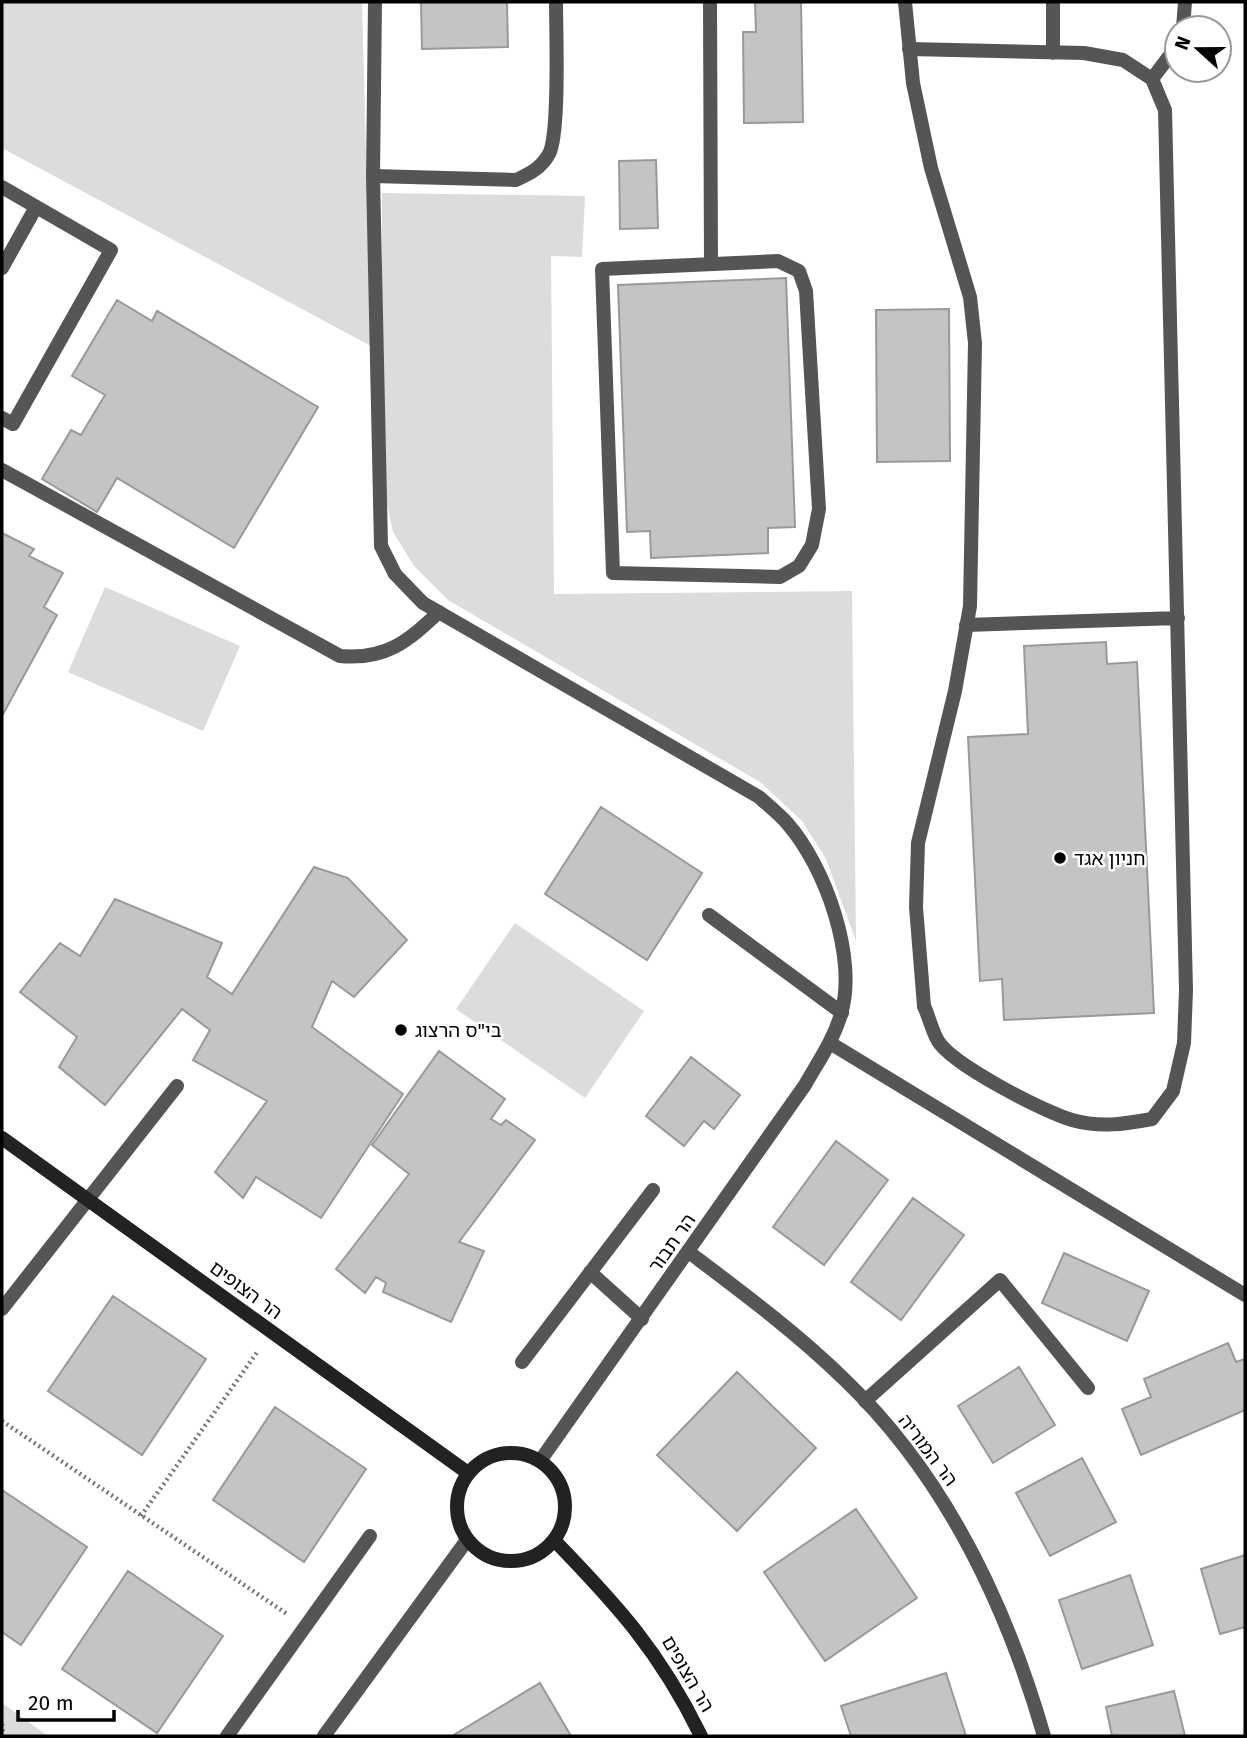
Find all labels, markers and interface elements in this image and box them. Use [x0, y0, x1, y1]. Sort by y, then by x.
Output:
north arrow [1163, 14, 1233, 84]
text: N [1170, 33, 1196, 53]
place label: חניון אגד [1074, 847, 1146, 870]
marker: חניון אגד [1052, 850, 1068, 866]
place label: בי"ס הרצוג [415, 1019, 502, 1042]
marker: בי"ס הרצוג [393, 1022, 409, 1038]
street label: הר תבור [644, 1209, 700, 1277]
street label: הר הצופים [205, 1256, 287, 1324]
street label: הר המוריה [894, 1410, 962, 1490]
street label: הר הצופים [657, 1632, 719, 1716]
scale bar [18, 1678, 114, 1722]
text: 20 m [28, 1690, 74, 1716]

